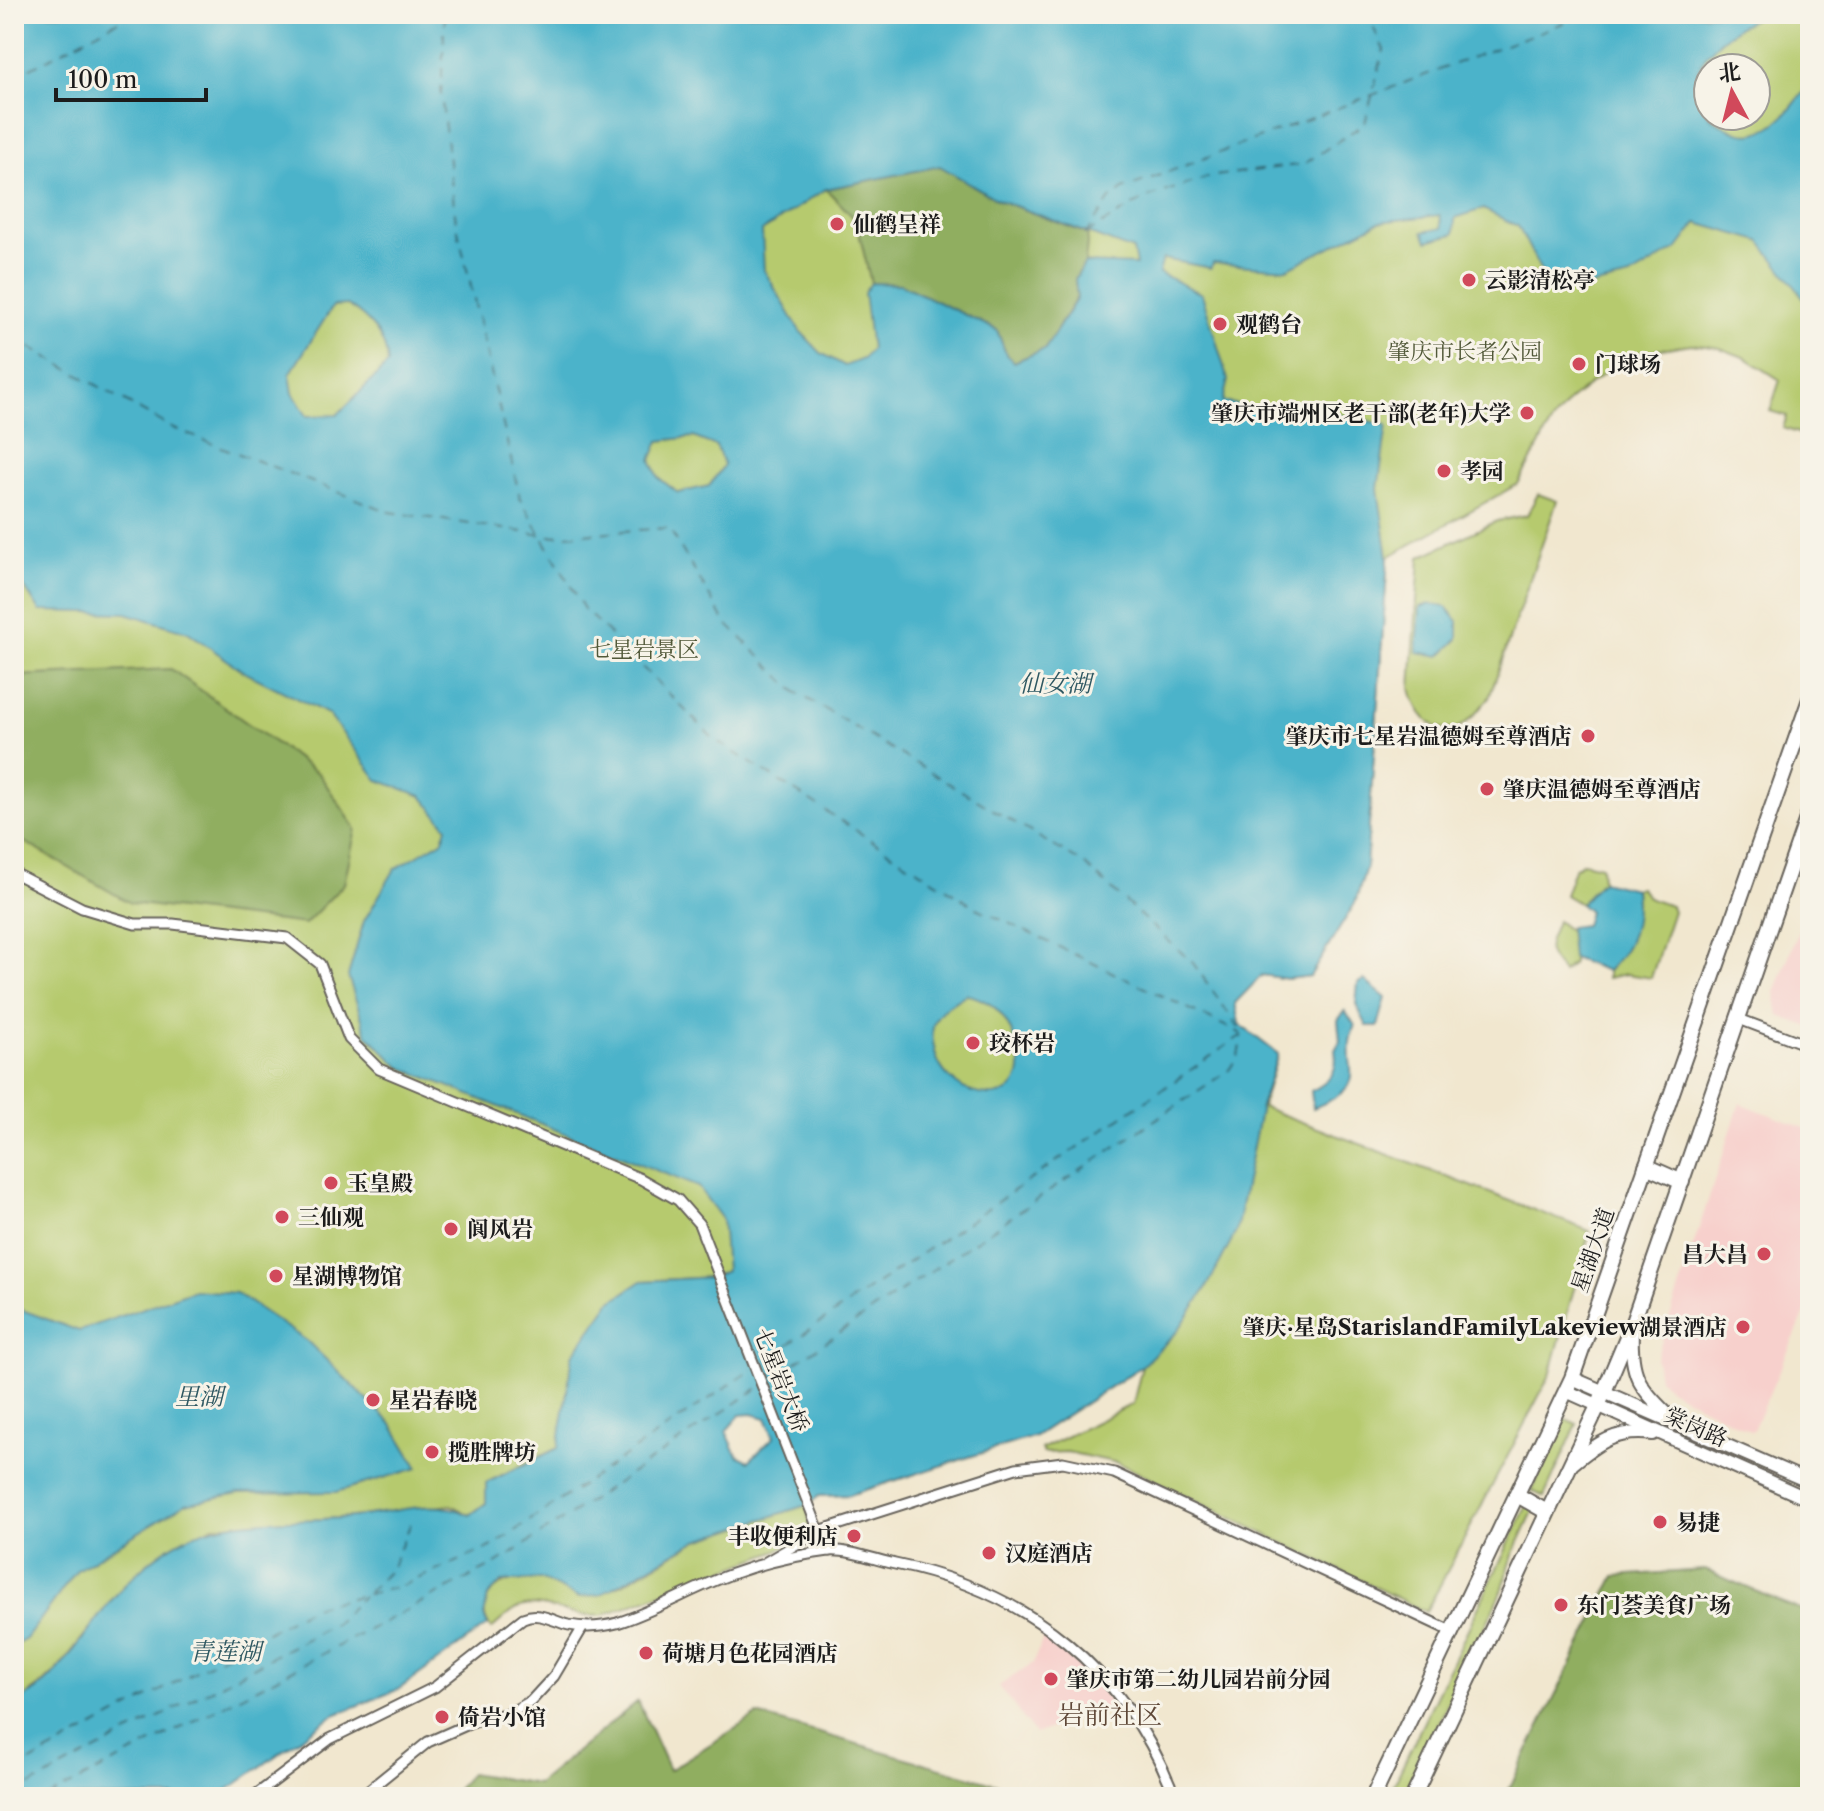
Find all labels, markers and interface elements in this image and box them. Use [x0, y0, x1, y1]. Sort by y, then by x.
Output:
scale bar [56, 52, 206, 102]
north arrow [1692, 52, 1772, 132]
text: 北 [1717, 58, 1742, 87]
text: 100 m [68, 65, 137, 94]
place label: 仙鹤呈祥 [853, 211, 941, 238]
marker: 仙鹤呈祥 [828, 215, 846, 233]
place label: 云影清松亭 [1485, 267, 1595, 294]
marker: 云影清松亭 [1460, 271, 1478, 289]
place label: 观鹤台 [1236, 311, 1302, 338]
marker: 观鹤台 [1211, 315, 1229, 333]
park label: 肇庆市长者公园 [1388, 338, 1542, 365]
place label: 门球场 [1595, 351, 1661, 378]
marker: 门球场 [1570, 355, 1588, 373]
place label: 肇庆市端州区老干部(老年)大学 [1211, 400, 1511, 427]
marker: 肇庆市端州区老干部(老年)大学 [1518, 404, 1536, 422]
place label: 孝园 [1460, 458, 1504, 485]
marker: 孝园 [1435, 462, 1453, 480]
park label: 七星岩景区 [589, 636, 699, 663]
water label: 仙女湖 [1019, 669, 1095, 698]
place label: 肇庆市七星岩温德姆至尊酒店 [1286, 723, 1572, 750]
marker: 肇庆市七星岩温德姆至尊酒店 [1579, 727, 1597, 745]
place label: 肇庆温德姆至尊酒店 [1503, 776, 1701, 803]
marker: 肇庆温德姆至尊酒店 [1478, 780, 1496, 798]
place label: 珓杯岩 [989, 1030, 1055, 1057]
marker: 珓杯岩 [964, 1034, 982, 1052]
place label: 玉皇殿 [347, 1170, 413, 1197]
marker: 玉皇殿 [322, 1174, 340, 1192]
place label: 三仙观 [298, 1204, 364, 1231]
street label: 星湖大道 [1566, 1204, 1620, 1296]
marker: 三仙观 [273, 1208, 291, 1226]
place label: 阆风岩 [467, 1216, 533, 1243]
marker: 阆风岩 [442, 1220, 460, 1238]
place label: 昌大昌 [1682, 1241, 1748, 1268]
marker: 昌大昌 [1755, 1245, 1773, 1263]
place label: 星湖博物馆 [292, 1263, 402, 1290]
marker: 星湖博物馆 [267, 1267, 285, 1285]
place label: 肇庆·星岛StarislandFamilyLakeview湖景酒店 [1243, 1314, 1727, 1341]
marker: 肇庆·星岛StarislandFamilyLakeview湖景酒店 [1734, 1318, 1752, 1336]
street label: 七星岩大桥 [748, 1324, 814, 1436]
water label: 里湖 [175, 1382, 227, 1411]
place label: 星岩春晓 [389, 1387, 477, 1414]
marker: 星岩春晓 [364, 1391, 382, 1409]
street label: 棠岗路 [1660, 1401, 1732, 1453]
place label: 揽胜牌坊 [448, 1439, 536, 1466]
marker: 揽胜牌坊 [423, 1443, 441, 1461]
place label: 易捷 [1676, 1509, 1720, 1536]
marker: 易捷 [1651, 1513, 1669, 1531]
place label: 丰收便利店 [728, 1523, 838, 1550]
marker: 丰收便利店 [845, 1527, 863, 1545]
place label: 汉庭酒店 [1005, 1540, 1093, 1567]
marker: 汉庭酒店 [980, 1544, 998, 1562]
place label: 东门荟美食广场 [1577, 1592, 1731, 1619]
marker: 东门荟美食广场 [1552, 1596, 1570, 1614]
water label: 青莲湖 [189, 1637, 265, 1666]
place label: 荷塘月色花园酒店 [662, 1640, 838, 1667]
marker: 荷塘月色花园酒店 [637, 1644, 655, 1662]
place label: 肇庆市第二幼儿园岩前分园 [1067, 1666, 1331, 1693]
marker: 肇庆市第二幼儿园岩前分园 [1042, 1670, 1060, 1688]
district label: 岩前社区 [1058, 1699, 1162, 1731]
place label: 倚岩小馆 [458, 1704, 546, 1731]
marker: 倚岩小馆 [433, 1708, 451, 1726]

